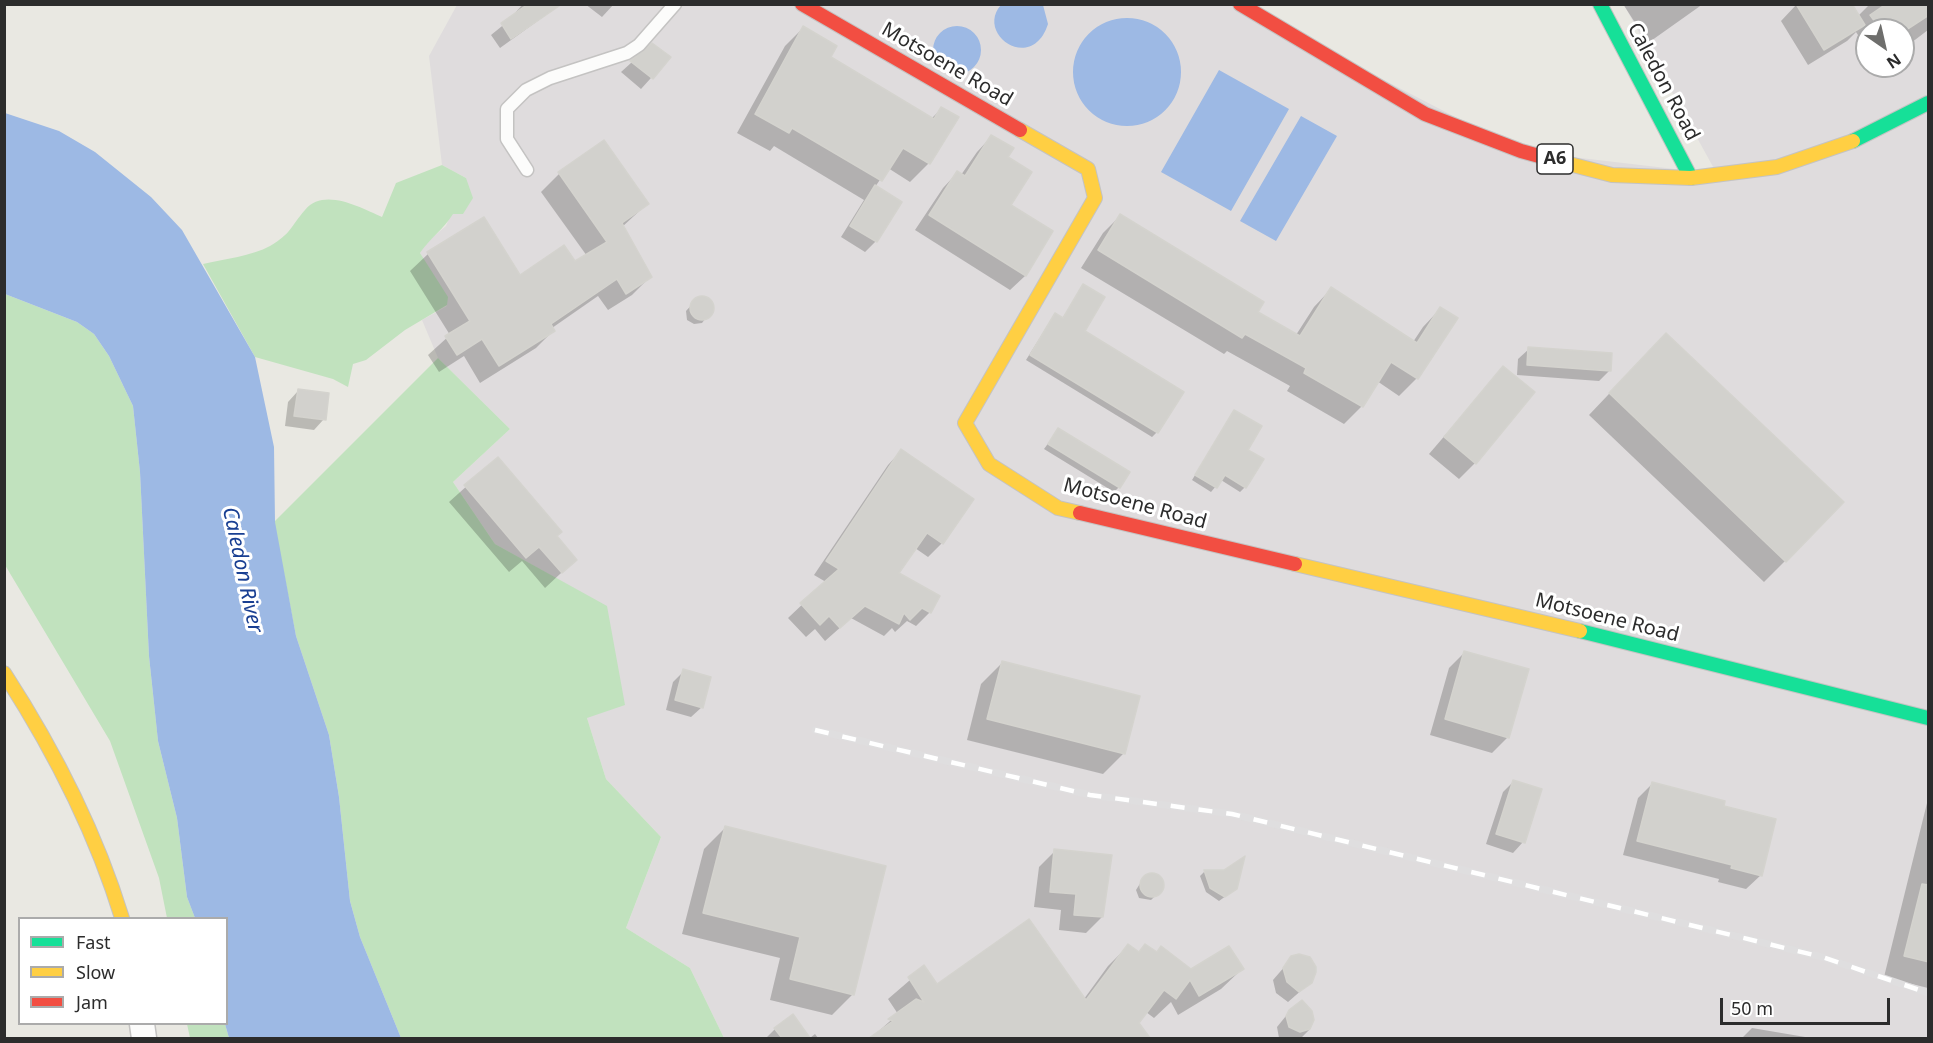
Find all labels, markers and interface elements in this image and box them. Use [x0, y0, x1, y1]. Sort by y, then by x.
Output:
street label: Motsoene Road [877, 18, 1017, 112]
north arrow [1855, 18, 1915, 78]
street label: Caledon Road [1622, 19, 1704, 145]
text: N [1882, 49, 1905, 74]
road number: A6 [1537, 144, 1573, 174]
street label: Motsoene Road [1061, 473, 1209, 535]
water label: Caledon River [216, 505, 268, 635]
street label: Motsoene Road [1533, 589, 1681, 647]
legend [18, 917, 228, 1025]
text: Fast [76, 930, 111, 954]
text: Slow [76, 960, 115, 984]
scale bar [1723, 986, 1892, 1024]
text: Jam [76, 990, 108, 1014]
text: 50 m [1731, 996, 1773, 1020]

